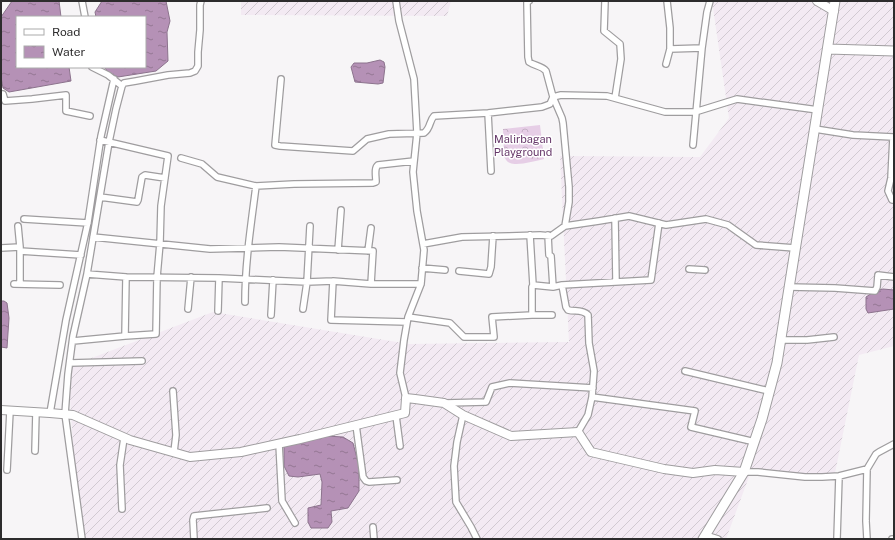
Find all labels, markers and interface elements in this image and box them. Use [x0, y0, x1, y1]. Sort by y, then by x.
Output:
legend [16, 16, 146, 68]
text: Road [52, 25, 80, 39]
text: Water [52, 45, 86, 59]
park label: Malirbagan Playground [494, 133, 552, 158]

